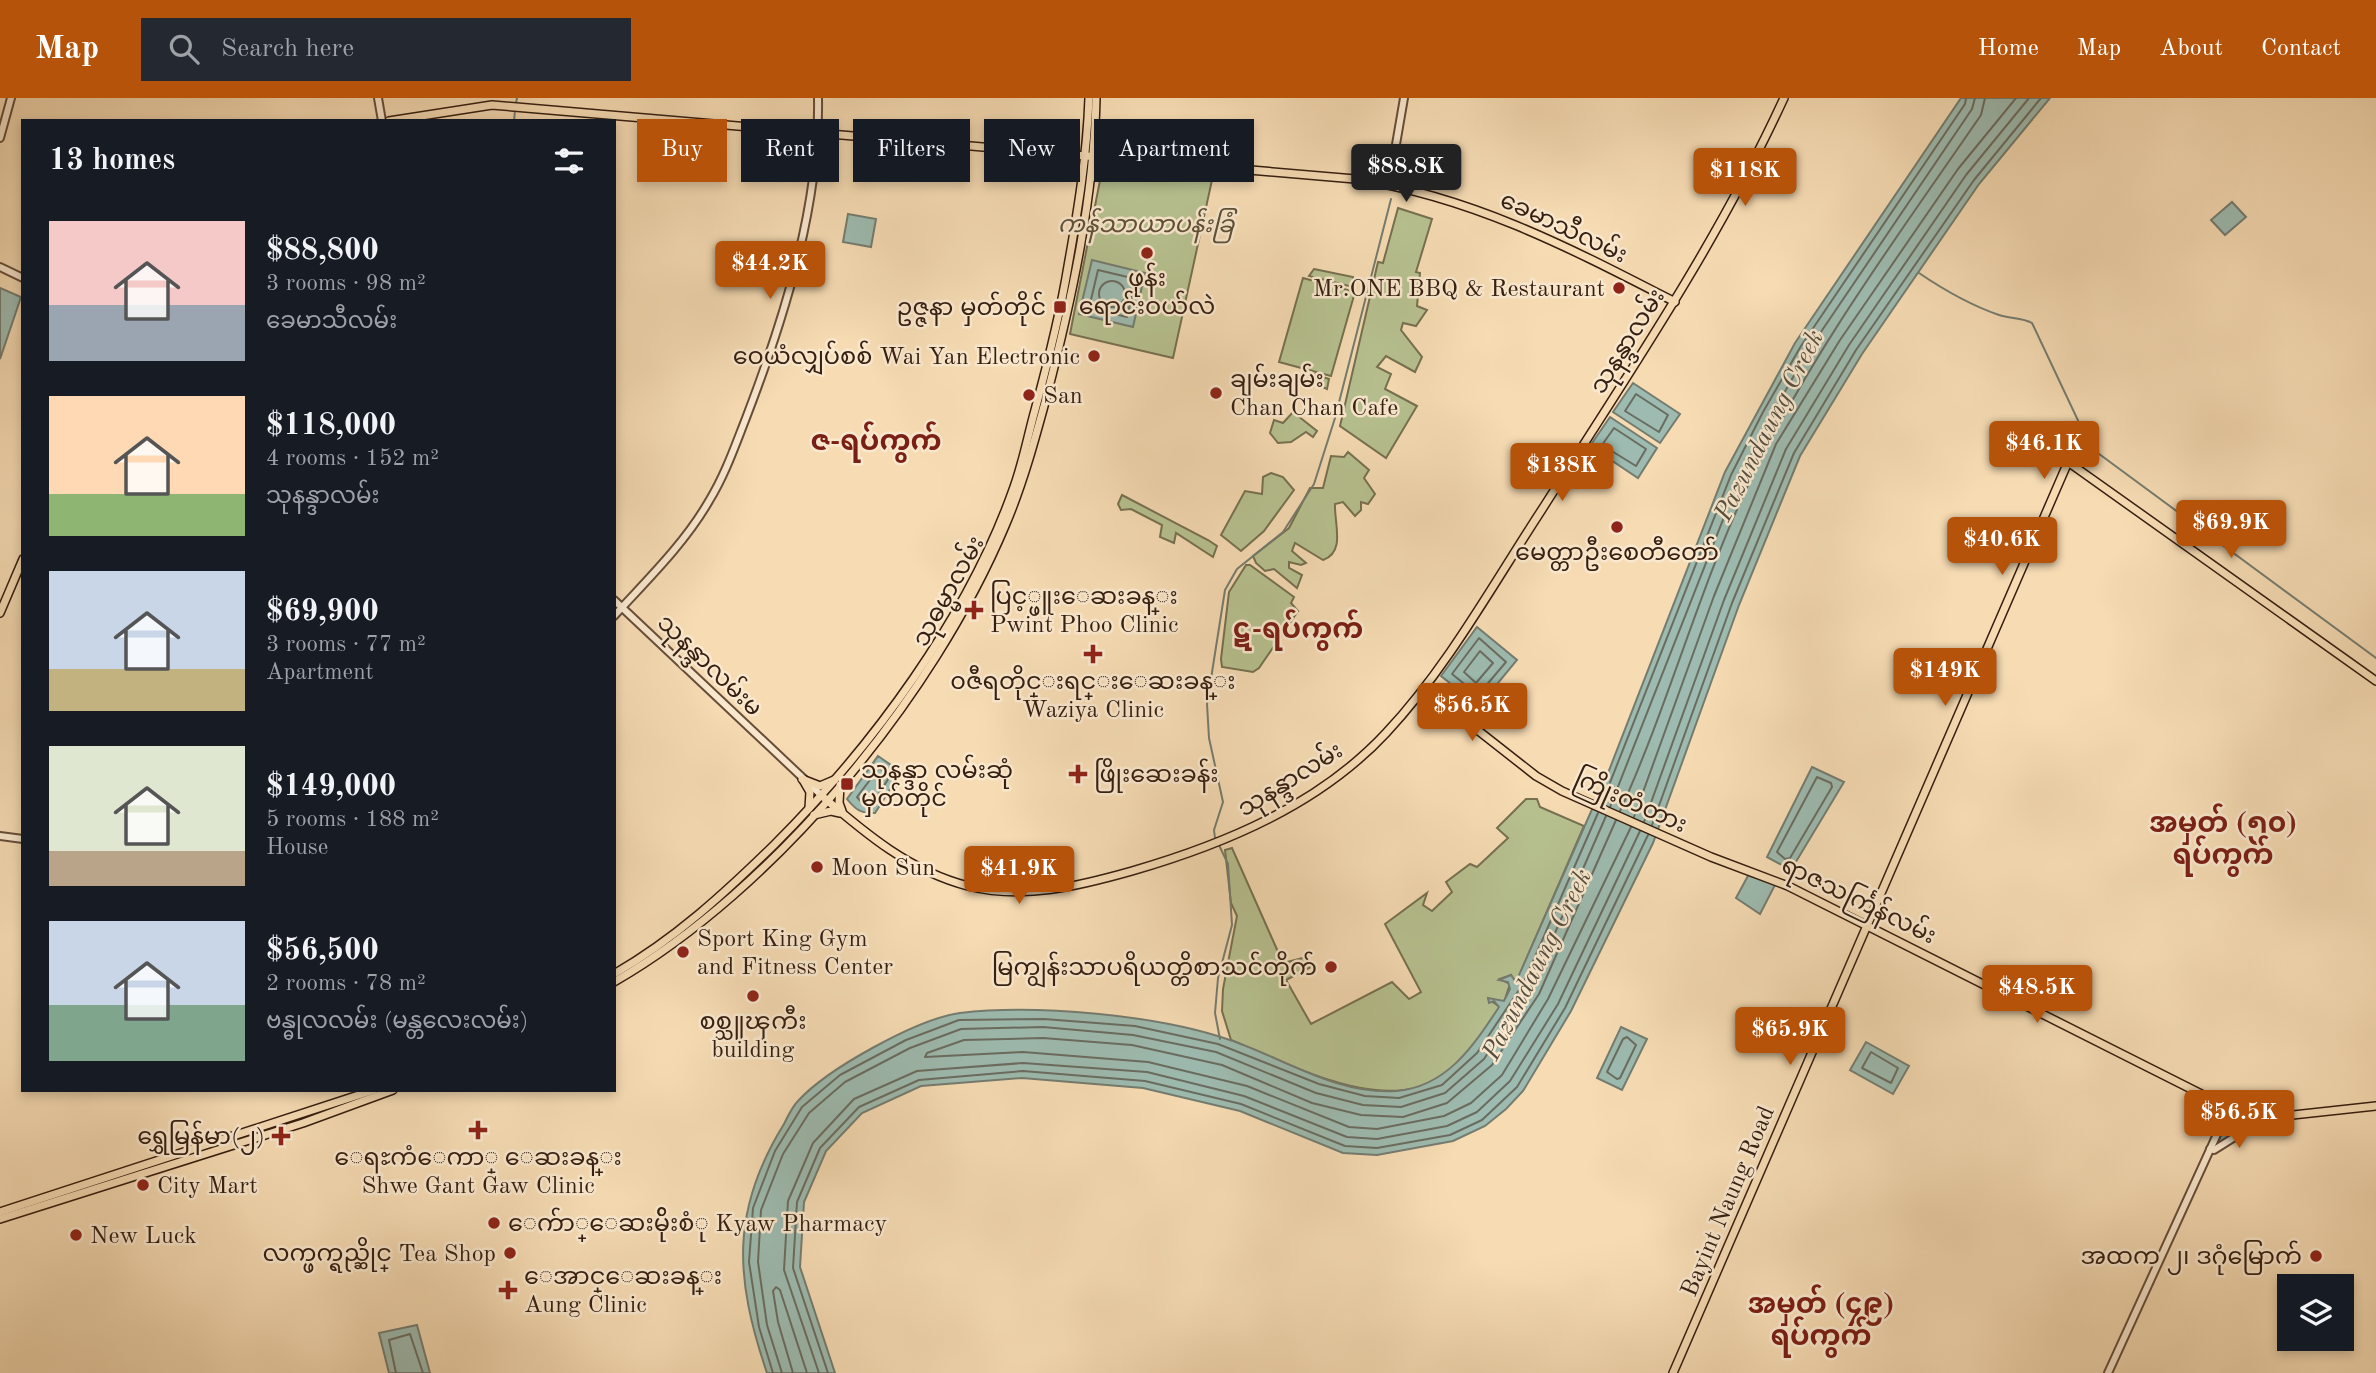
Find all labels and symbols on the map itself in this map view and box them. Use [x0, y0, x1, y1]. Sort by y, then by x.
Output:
pin: $88.8K [1349, 144, 1463, 204]
pin: $118K [1696, 148, 1794, 208]
street label: ခေမာသီလမ်း [1496, 184, 1633, 269]
park label: ကန်သာယာပန်းခြံ [1058, 207, 1239, 244]
pin: $44.2K [713, 242, 827, 301]
marker: ဖုန်း ရောင်းဝယ်လဲ [1139, 245, 1155, 261]
place label: ဖုန်း ရောင်းဝယ်လဲ [1079, 262, 1215, 325]
place label: Mr.ONE BBQ & Restaurant [1313, 278, 1605, 302]
marker: Mr.ONE BBQ & Restaurant [1611, 280, 1627, 296]
street label: သုနန္ဒာလမ်း [1582, 282, 1675, 402]
place label: ဥဇ္ဇနာ မှတ်တိုင် [897, 291, 1046, 327]
marker: ဥဇ္ဇနာ မှတ်တိုင် [1052, 299, 1068, 315]
water label: Pazundaung Creek [1710, 326, 1829, 527]
place label: ဝေယံလျှပ်စစ် Wai Yan Electronic [733, 340, 1080, 375]
marker: ဝေယံလျှပ်စစ် Wai Yan Electronic [1086, 348, 1102, 364]
place label: ချမ်းချမ်း Chan Chan Cafe [1230, 363, 1398, 421]
place label: San [1043, 385, 1083, 409]
marker: ချမ်းချမ်း Chan Chan Cafe [1208, 385, 1224, 401]
marker: San [1021, 387, 1037, 403]
district label: ဇ-ရပ်ကွက် [810, 421, 942, 463]
pin: $46.1K [1987, 422, 2101, 481]
pin: $138K [1513, 444, 1611, 503]
pin: $69.9K [2174, 500, 2288, 560]
pin: $40.6K [1945, 518, 2059, 577]
marker: မေတ္တာဦးစေတီတော် [1609, 519, 1625, 535]
street label: သုဓမ္မာလမ်း [904, 530, 995, 654]
place label: မေတ္တာဦးစေတီတော် [1515, 536, 1719, 571]
place label: ပြင့္ဖူးေဆးခန္း Pwint Phoo Clinic [990, 580, 1178, 638]
marker: ပြင့္ဖူးေဆးခန္း Pwint Phoo Clinic [964, 600, 984, 620]
street label: သုနန္ဒာလမ်းမ [648, 607, 770, 726]
district label: ဋ-ရပ်ကွက် [1233, 609, 1363, 651]
marker: ၀ဇီရတိုင္းရင္းေဆးခန္း Waziya Clinic [1083, 644, 1103, 664]
pin: $149K [1896, 648, 1994, 708]
place label: ၀ဇီရတိုင္းရင္းေဆးခန္း Waziya Clinic [950, 665, 1236, 723]
pin: $56.5K [1415, 684, 1529, 743]
street label: သုနန္ဒာလမ်း [1231, 734, 1351, 827]
place label: သုနန္ဒာ လမ်းဆုံ မှတ်တိုင် [861, 754, 1013, 817]
place label: ဖြိုးဆေးခန်း [1094, 758, 1219, 793]
street label: ကြိုးတံတား [1568, 762, 1692, 843]
marker: ဖြိုးဆေးခန်း [1068, 764, 1088, 784]
marker: သုနန္ဒာ လမ်းဆုံ မှတ်တိုင် [839, 776, 855, 792]
district label: အမှတ် (၅၀) ရပ်ကွက် [2149, 803, 2297, 877]
pin: $41.9K [962, 846, 1076, 906]
street label: ရာဇသင်္ကြန်လမ်း [1775, 849, 1942, 954]
place label: Moon Sun [831, 857, 935, 881]
marker: Moon Sun [809, 859, 825, 875]
water label: Pazundaung Creek [1478, 865, 1597, 1066]
place label: Sport King Gym and Fitness Center [697, 928, 893, 980]
marker: Sport King Gym and Fitness Center [675, 944, 691, 960]
place label: မြကျွန်းသာပရိယတ္တိစာသင်တိုက် [992, 951, 1317, 988]
marker: မြကျွန်းသာပရိယတ္တိစာသင်တိုက် [1323, 959, 1339, 975]
pin: $48.5K [1980, 965, 2094, 1025]
marker: စစ္သူၾကီး building [745, 988, 761, 1004]
place label: စစ္သူၾကီး building [700, 1005, 806, 1063]
pin: $65.9K [1733, 1007, 1847, 1067]
pin: $56.5K [2182, 1090, 2296, 1150]
street label: Bayint Naung Road [1678, 1103, 1780, 1301]
place label: ရွှေမြန်မာ(၂) [137, 1120, 265, 1155]
marker: ေရႊကံေကာ္ ေဆးခန္း Shwe Gant Gaw Clinic [468, 1120, 488, 1140]
marker: ရွှေမြန်မာ(၂) [271, 1126, 291, 1146]
place label: ေရႊကံေကာ္ ေဆးခန္း Shwe Gant Gaw Clinic [334, 1144, 622, 1199]
place label: City Mart [157, 1175, 258, 1199]
marker: City Mart [135, 1177, 151, 1193]
place label: ေက်ာ္ေဆးမ်ိုးစံု Kyaw Pharmacy [508, 1207, 888, 1242]
marker: ေက်ာ္ေဆးမ်ိုးစံု Kyaw Pharmacy [486, 1215, 502, 1231]
place label: New Luck [90, 1225, 197, 1249]
marker: New Luck [68, 1227, 84, 1243]
place label: လက္ဖက္ရည္ဆိုင္ Tea Shop [262, 1237, 496, 1273]
place label: အထက ၂၊ ဒဂုံမြောက် [2080, 1240, 2302, 1275]
marker: လက္ဖက္ရည္ဆိုင္ Tea Shop [502, 1245, 518, 1261]
marker: အထက ၂၊ ဒဂုံမြောက် [2308, 1248, 2324, 1264]
place label: ေအာင္ေဆးခန္း Aung Clinic [524, 1266, 722, 1318]
marker: ေအာင္ေဆးခန္း Aung Clinic [498, 1280, 518, 1300]
district label: အမှတ် (၄၉) ရပ်ကွက် [1748, 1284, 1894, 1358]

